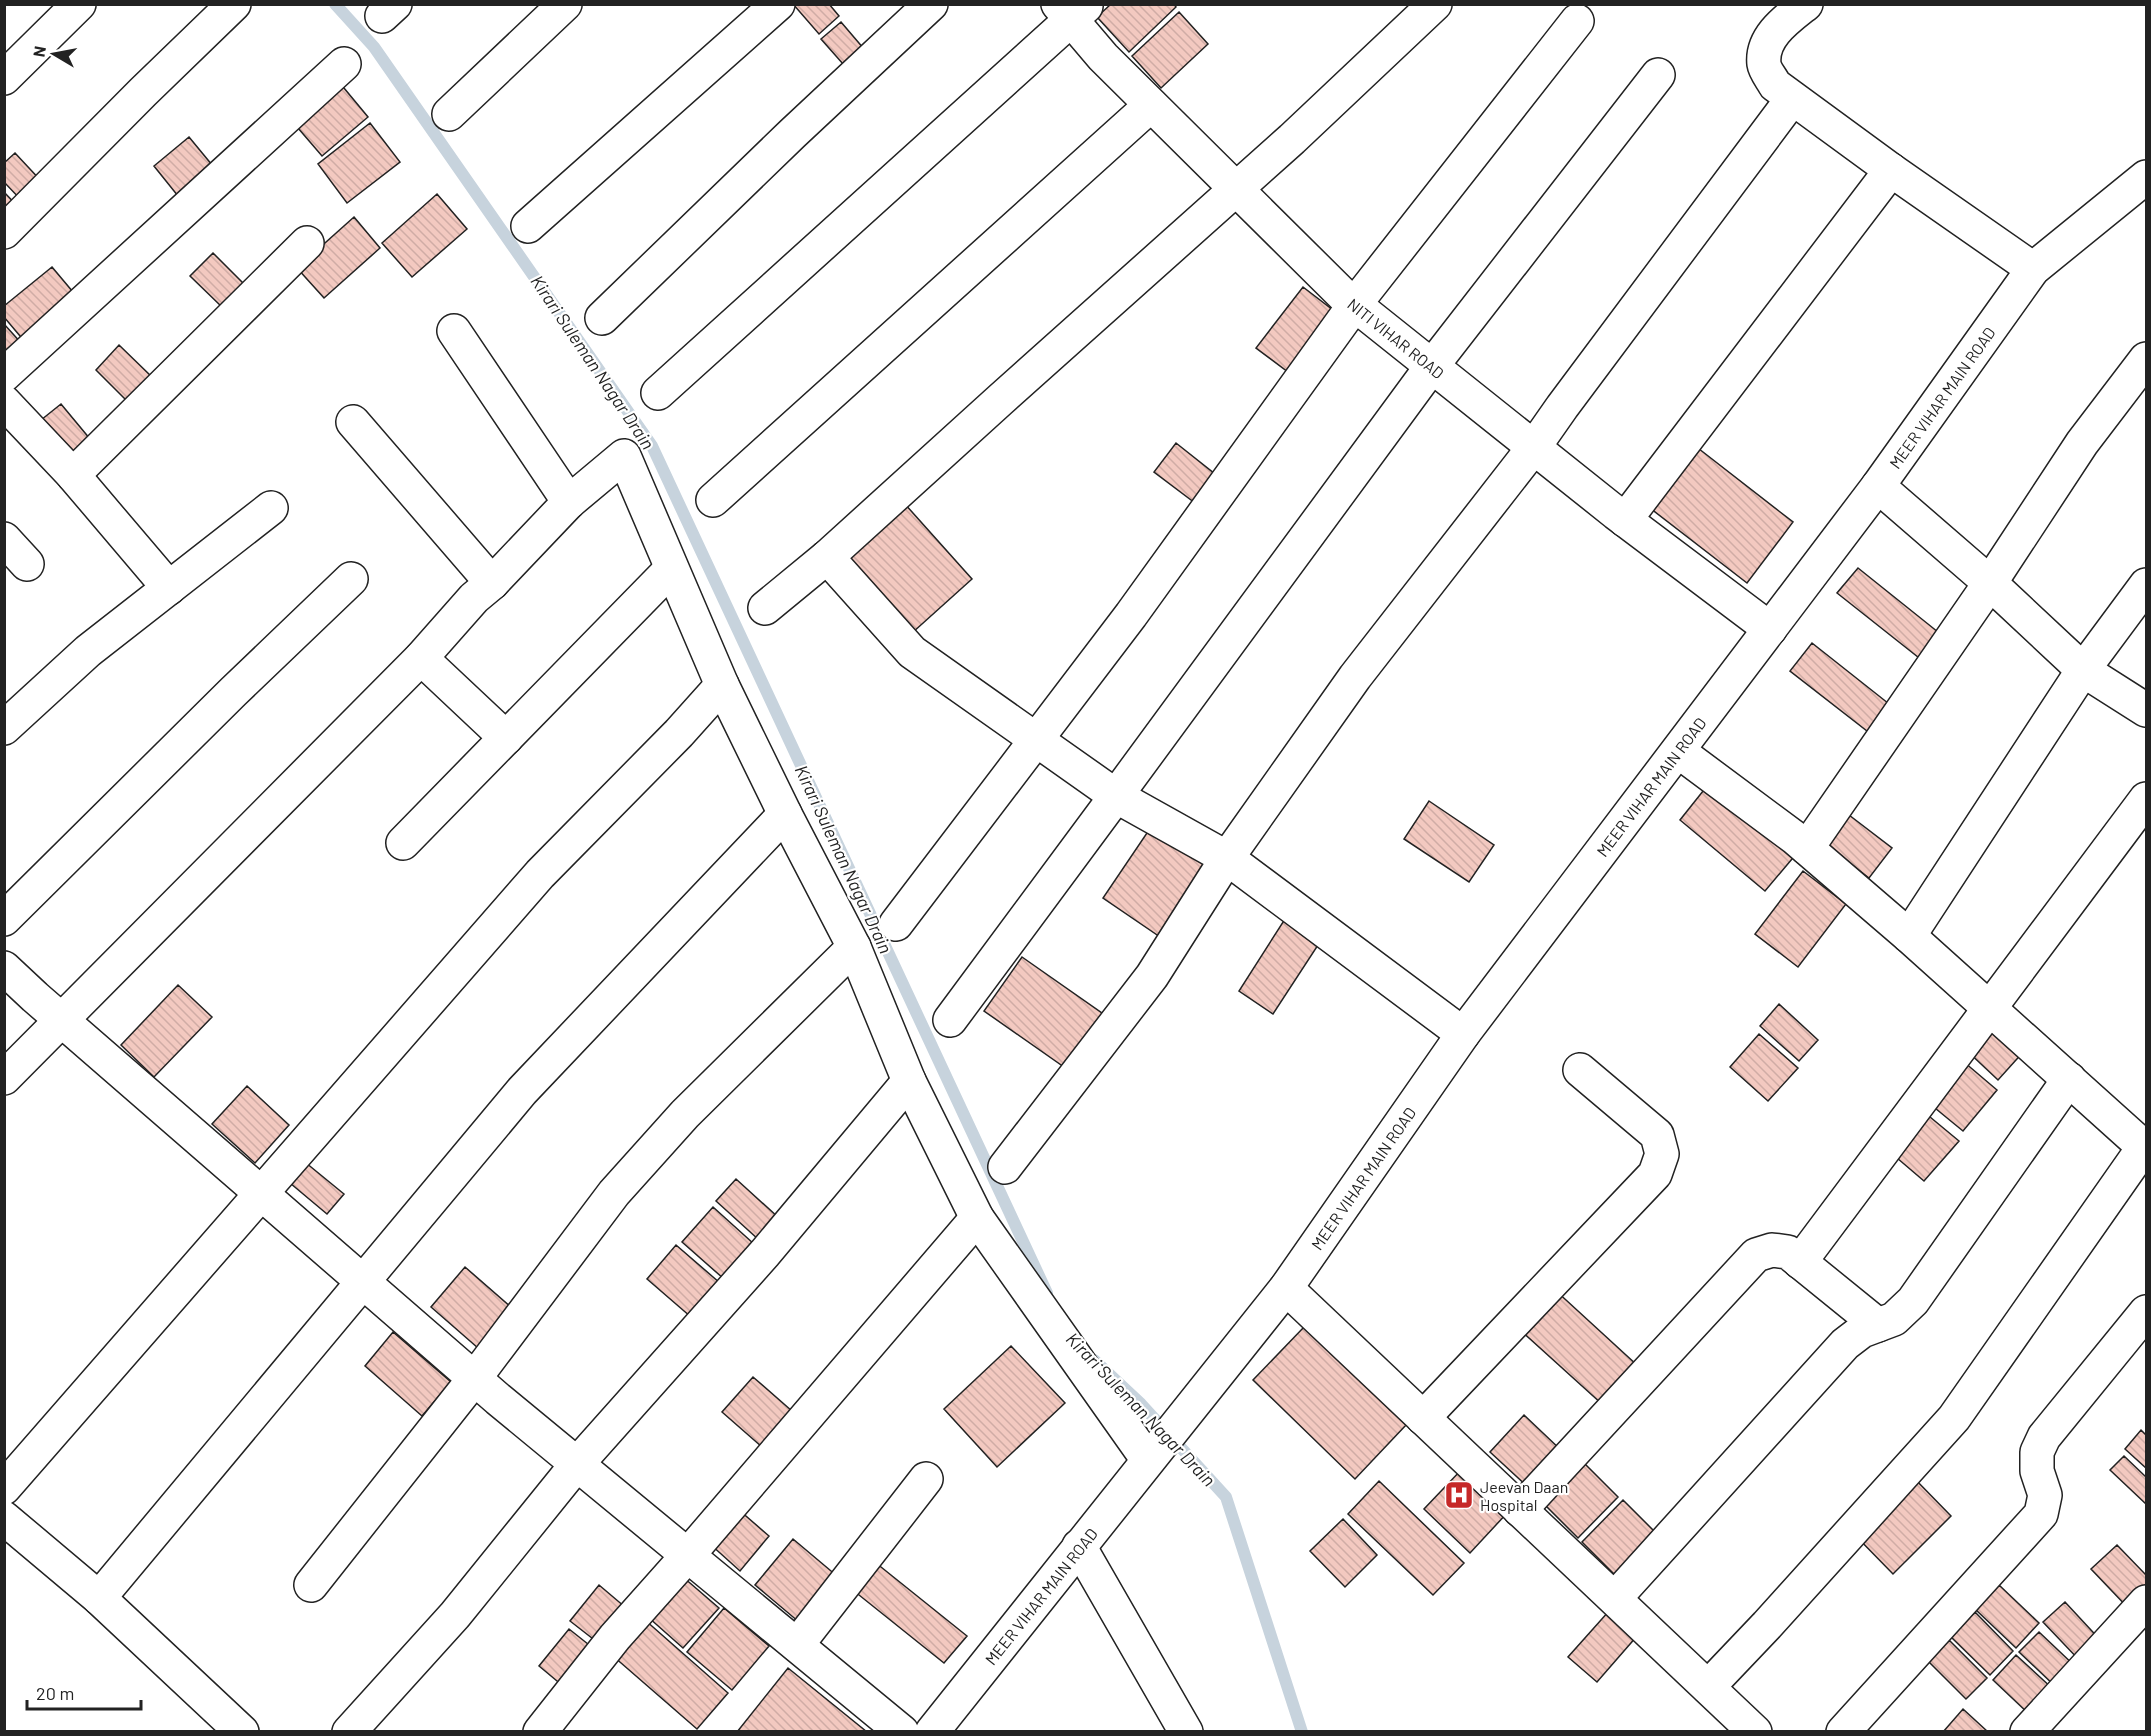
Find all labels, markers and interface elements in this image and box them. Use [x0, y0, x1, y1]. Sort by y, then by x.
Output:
north arrow [24, 24, 84, 84]
text: N [28, 44, 49, 58]
water label: Kirari Suleman Nagar Drain [527, 271, 659, 453]
street label: NITI VIHAR ROAD [1345, 294, 1448, 382]
street label: MEER VIHAR MAIN ROAD [1885, 323, 1998, 472]
street label: MEER VIHAR MAIN ROAD [1592, 713, 1709, 860]
water label: Kirari Suleman Nagar Drain [791, 761, 897, 957]
street label: MEER VIHAR MAIN ROAD [1307, 1103, 1419, 1253]
water label: Kirari Suleman Nagar Drain [1062, 1328, 1220, 1490]
place label: Jeevan Daan Hospital [1480, 1477, 1568, 1514]
hospital icon: Jeevan Daan Hospital [1443, 1479, 1475, 1511]
street label: MEER VIHAR MAIN ROAD [980, 1524, 1101, 1668]
scale bar [27, 1673, 141, 1711]
text: 20 m [36, 1682, 74, 1704]

